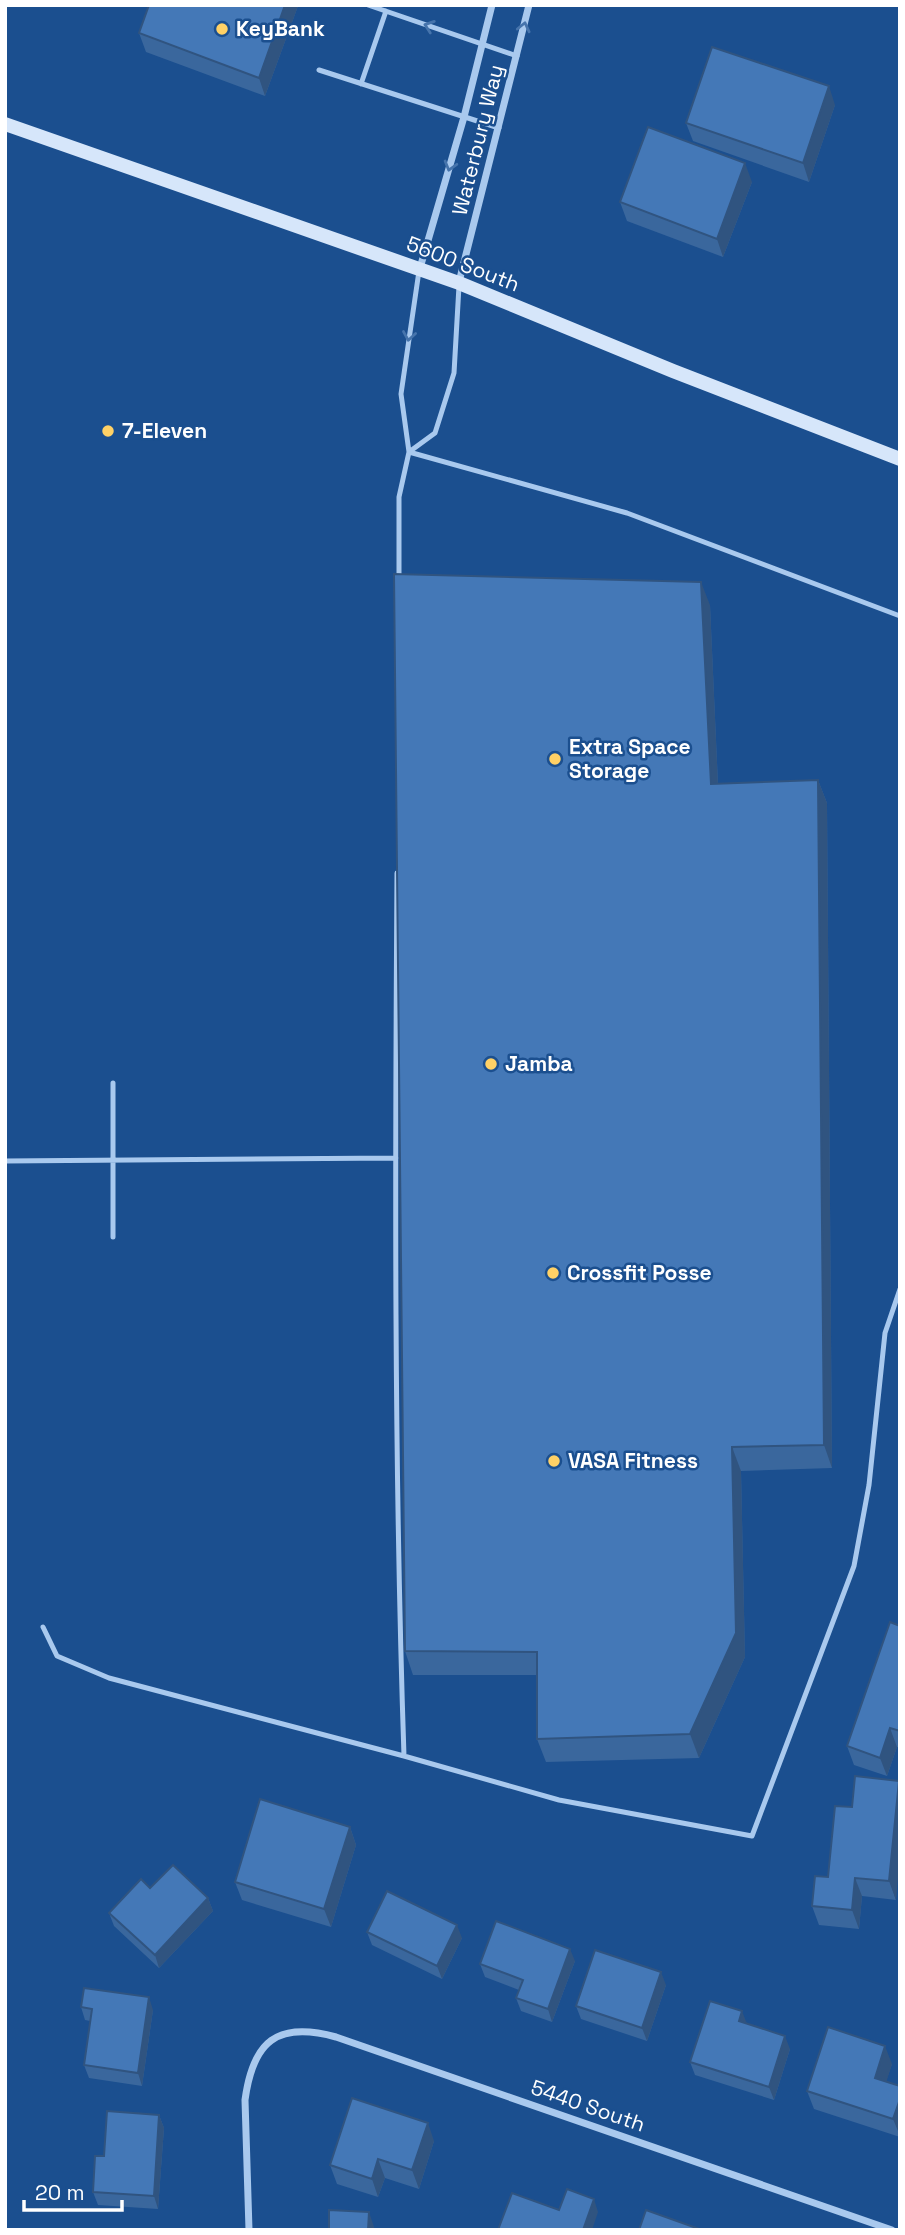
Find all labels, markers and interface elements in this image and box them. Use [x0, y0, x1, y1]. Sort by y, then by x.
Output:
place label: KeyBank [236, 15, 325, 42]
one-way arrow [423, 20, 436, 34]
marker: KeyBank [214, 21, 230, 37]
one-way arrow [516, 21, 530, 33]
street label: Waterbury Way [446, 62, 509, 218]
one-way arrow [443, 160, 458, 172]
street label: 5600 South [403, 230, 524, 297]
one-way arrow [402, 330, 417, 342]
place label: 7-Eleven [122, 417, 207, 444]
marker: 7-Eleven [100, 423, 116, 439]
place label: Extra Space Storage [569, 733, 691, 784]
marker: Extra Space Storage [547, 751, 563, 767]
place label: Jamba [505, 1050, 573, 1077]
marker: Jamba [483, 1056, 499, 1072]
place label: Crossfit Posse [567, 1259, 712, 1286]
marker: Crossfit Posse [545, 1265, 561, 1281]
place label: VASA Fitness [568, 1447, 698, 1474]
marker: VASA Fitness [546, 1453, 562, 1469]
street label: 5440 South [528, 2073, 649, 2138]
scale bar [24, 2168, 122, 2212]
text: 20 m [35, 2179, 85, 2206]

